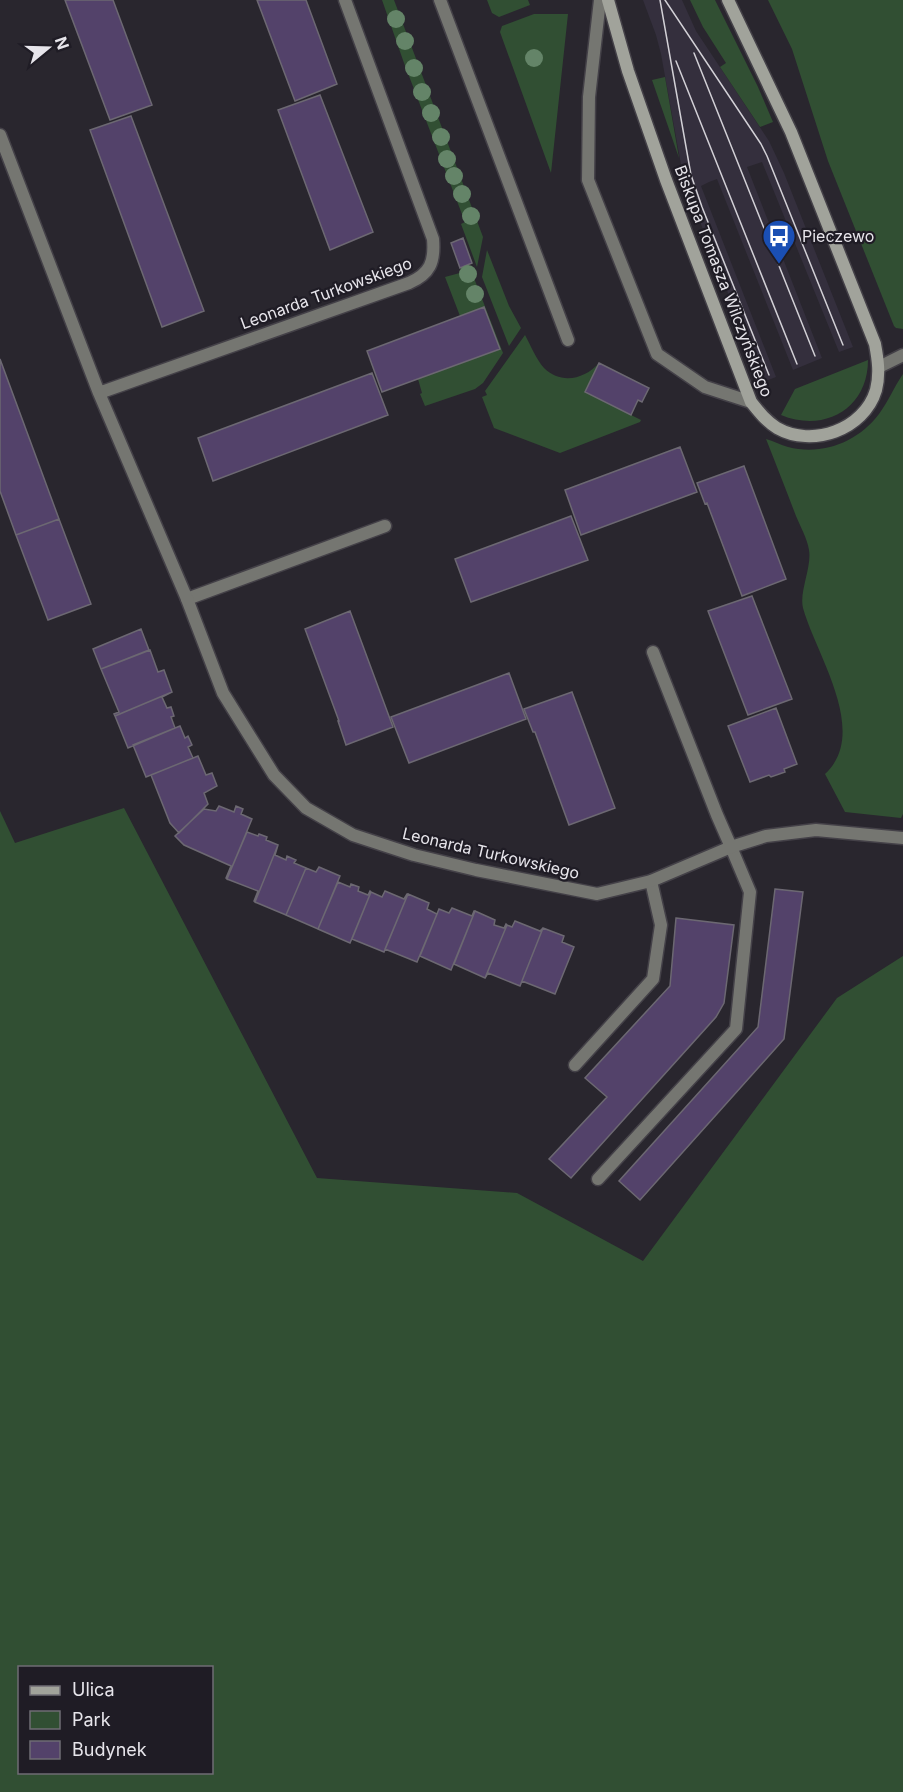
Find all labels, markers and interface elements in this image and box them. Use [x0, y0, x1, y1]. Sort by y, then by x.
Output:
north arrow [18, 18, 78, 78]
text: N [51, 34, 74, 52]
street label: Biskupa Tomasza Wilczyńskiego [671, 162, 777, 400]
bus stop icon: Pieczewo [761, 218, 797, 265]
place label: Pieczewo [802, 226, 874, 246]
street label: Leonarda Turkowskiego [238, 253, 414, 333]
street label: Leonarda Turkowskiego [401, 823, 581, 883]
legend [18, 1666, 213, 1774]
text: Ulica [72, 1679, 115, 1700]
text: Park [72, 1709, 111, 1730]
text: Budynek [72, 1739, 147, 1760]

